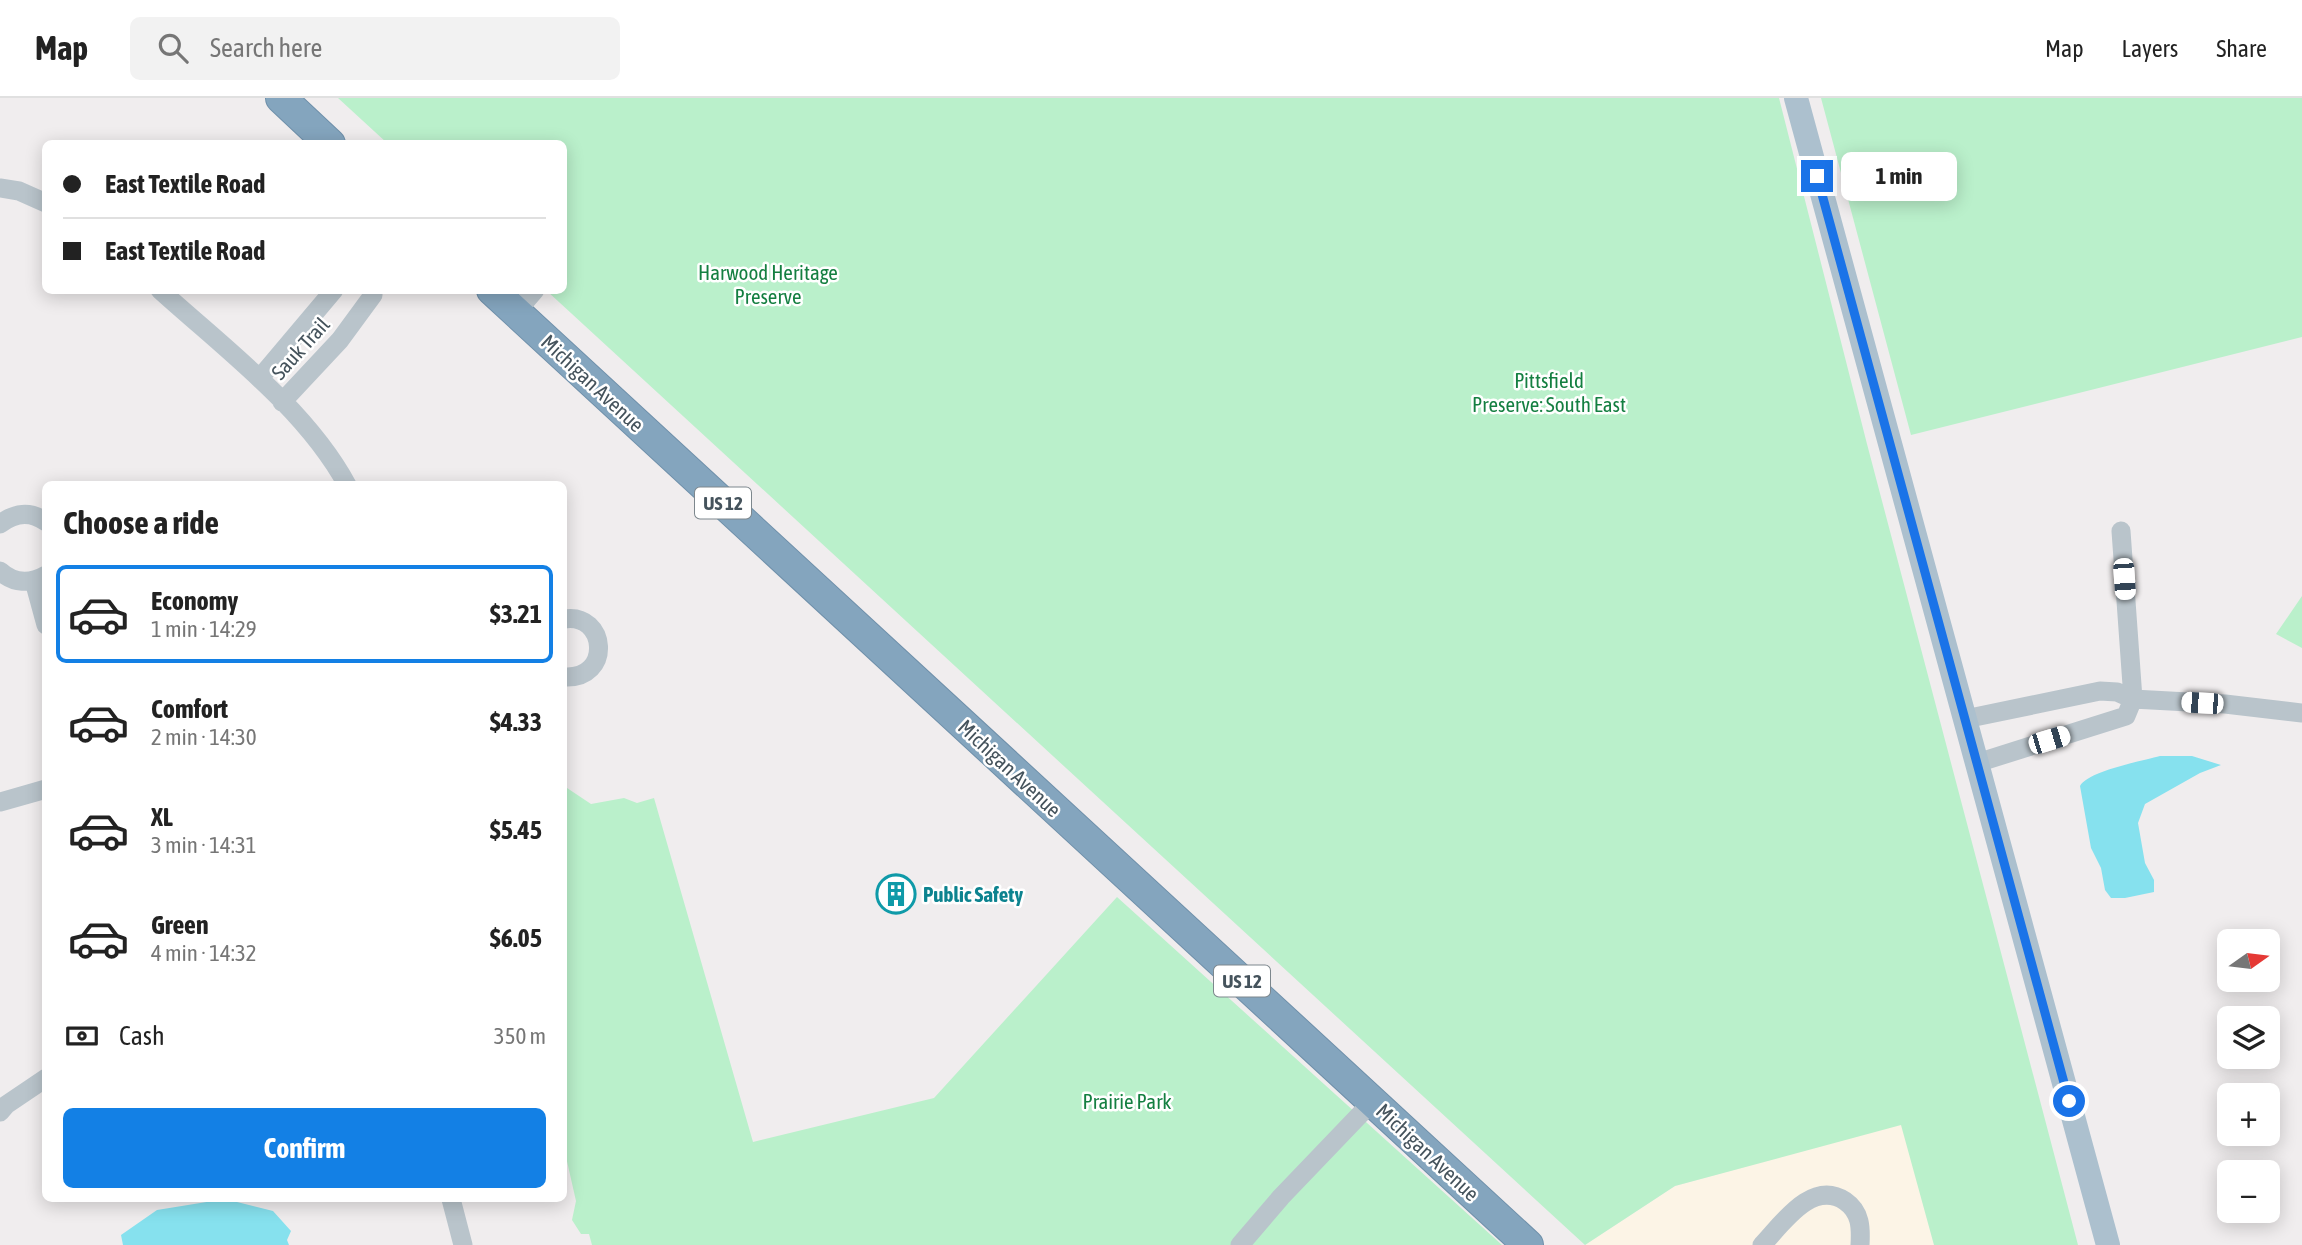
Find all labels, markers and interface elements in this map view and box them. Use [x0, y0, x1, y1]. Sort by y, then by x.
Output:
search box [130, 17, 620, 80]
text: Map [35, 29, 88, 67]
icon: search [154, 29, 192, 67]
text: Search here [210, 33, 322, 63]
text: Map [2045, 35, 2084, 62]
text: Layers [2122, 35, 2178, 62]
text: Share [2216, 35, 2267, 62]
callout: 1 min [1842, 152, 1957, 200]
route end [1801, 160, 1833, 192]
text: 1 min [1876, 163, 1922, 189]
text: East Textile Road [105, 169, 265, 199]
text: East Textile Road [105, 236, 265, 266]
park label: Harwood Heritage Preserve [698, 260, 838, 308]
street label: Sauk Trail [266, 312, 334, 384]
street label: Michigan Avenue [537, 329, 649, 437]
park label: Pittsfield Preserve: South East [1472, 368, 1626, 416]
road number: US 12 [695, 488, 751, 518]
text: Choose a ride [63, 504, 219, 541]
car [2113, 557, 2136, 601]
icon: car [67, 583, 130, 646]
text: Economy [151, 586, 238, 616]
text: $3.21 [490, 599, 542, 629]
text: 1 min · 14:29 [151, 616, 257, 642]
icon: car [67, 691, 130, 754]
car [2181, 691, 2224, 715]
text: Comfort [151, 694, 228, 724]
text: $4.33 [490, 707, 542, 737]
street label: Michigan Avenue [954, 714, 1066, 822]
text: 2 min · 14:30 [151, 724, 257, 750]
car [2026, 724, 2073, 756]
icon: car [67, 799, 130, 862]
text: XL [151, 802, 173, 832]
text: $5.45 [490, 815, 542, 845]
text: 3 min · 14:31 [151, 832, 257, 858]
building icon: Public Safety [875, 873, 917, 915]
place label: Public Safety [923, 882, 1023, 906]
icon: car [67, 907, 130, 970]
text: Green [151, 910, 209, 940]
text: $6.05 [490, 923, 542, 953]
north arrow [2217, 929, 2280, 992]
map controls [2217, 929, 2280, 1223]
text: 4 min · 14:32 [151, 940, 257, 966]
road number: US 12 [1214, 966, 1270, 996]
button: layers [2217, 1006, 2280, 1069]
icon: cash [63, 1017, 101, 1055]
text: Cash [119, 1021, 165, 1051]
text: 350 m [494, 1023, 546, 1049]
button: + [2217, 1083, 2280, 1146]
route start [2053, 1085, 2085, 1117]
park label: Prairie Park [1082, 1089, 1172, 1113]
street label: Michigan Avenue [1372, 1098, 1484, 1206]
button: Confirm [63, 1108, 546, 1188]
button: − [2217, 1160, 2280, 1223]

